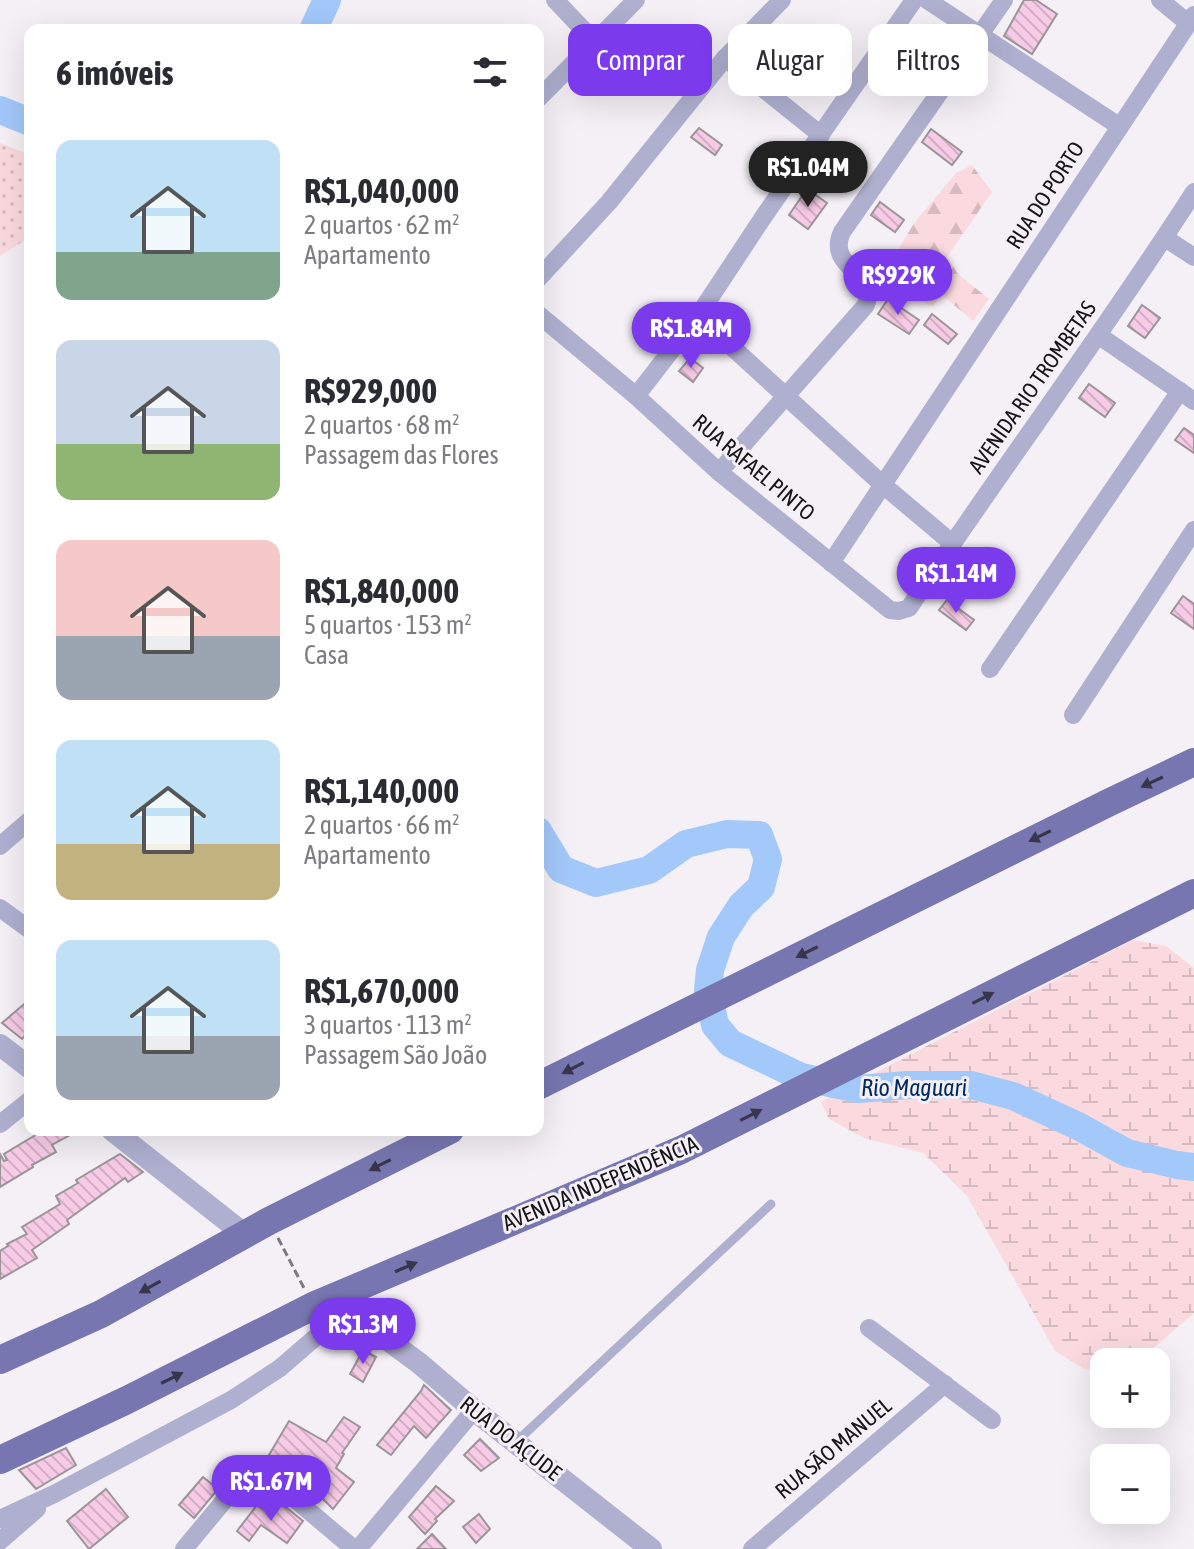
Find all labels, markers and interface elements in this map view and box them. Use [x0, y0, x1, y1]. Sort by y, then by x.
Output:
chip: Comprar [568, 24, 712, 96]
chip: Alugar [728, 24, 852, 96]
chip: Filtros [868, 24, 988, 96]
icon: filters [468, 50, 512, 94]
text: 6 imóveis [56, 53, 174, 92]
street label: RUA DO PORTO [1001, 136, 1089, 254]
pin: R$1.04M [734, 141, 882, 209]
text: R$1.04M [767, 152, 849, 182]
text: R$1,040,000 [304, 171, 459, 210]
icon: home [120, 172, 216, 268]
text: 2 quartos · 62 m² [304, 210, 459, 240]
text: Apartamento [304, 240, 431, 270]
pin: R$929K [833, 249, 963, 317]
text: R$929K [861, 260, 935, 290]
street label: AVENIDA RIO TROMBETAS [963, 296, 1101, 478]
pin: R$1.84M [617, 302, 765, 370]
text: R$1.84M [650, 313, 732, 343]
text: R$929,000 [304, 371, 437, 410]
icon: home [120, 372, 216, 468]
street label: RUA RAFAEL PINTO [688, 408, 820, 526]
text: 2 quartos · 68 m² [304, 410, 459, 440]
text: Passagem das Flores [304, 440, 499, 470]
pin: R$1.14M [882, 547, 1030, 615]
text: R$1.14M [915, 558, 997, 588]
text: R$1,840,000 [304, 571, 459, 610]
icon: home [120, 572, 216, 668]
text: 5 quartos · 153 m² [304, 610, 472, 640]
text: Casa [304, 640, 349, 670]
text: R$1,140,000 [304, 771, 459, 810]
icon: home [120, 772, 216, 868]
one-way arrow [1140, 775, 1164, 789]
text: 2 quartos · 66 m² [304, 810, 459, 840]
one-way arrow [1028, 830, 1051, 843]
text: Apartamento [304, 840, 431, 870]
one-way arrow [795, 945, 819, 959]
text: R$1,670,000 [304, 971, 459, 1010]
icon: home [120, 972, 216, 1068]
one-way arrow [972, 992, 995, 1005]
text: 3 quartos · 113 m² [304, 1010, 472, 1040]
text: Passagem São João [304, 1040, 487, 1070]
one-way arrow [561, 1062, 584, 1075]
water label: Rio Maguari [861, 1074, 967, 1101]
one-way arrow [739, 1108, 762, 1122]
street label: AVENIDA INDEPENDÊNCIA [498, 1130, 702, 1236]
one-way arrow [369, 1158, 392, 1172]
one-way arrow [394, 1260, 418, 1273]
one-way arrow [139, 1280, 162, 1294]
pin: R$1.3M [298, 1298, 428, 1366]
text: R$1.3M [328, 1309, 398, 1339]
map controls [1090, 1348, 1170, 1524]
button: + [1090, 1348, 1170, 1428]
one-way arrow [160, 1371, 183, 1385]
street label: RUA DO AÇUDE [455, 1390, 567, 1486]
street label: RUA SÃO MANUEL [770, 1392, 897, 1504]
button: − [1090, 1444, 1170, 1524]
pin: R$1.67M [197, 1455, 345, 1523]
text: R$1.67M [230, 1466, 312, 1496]

